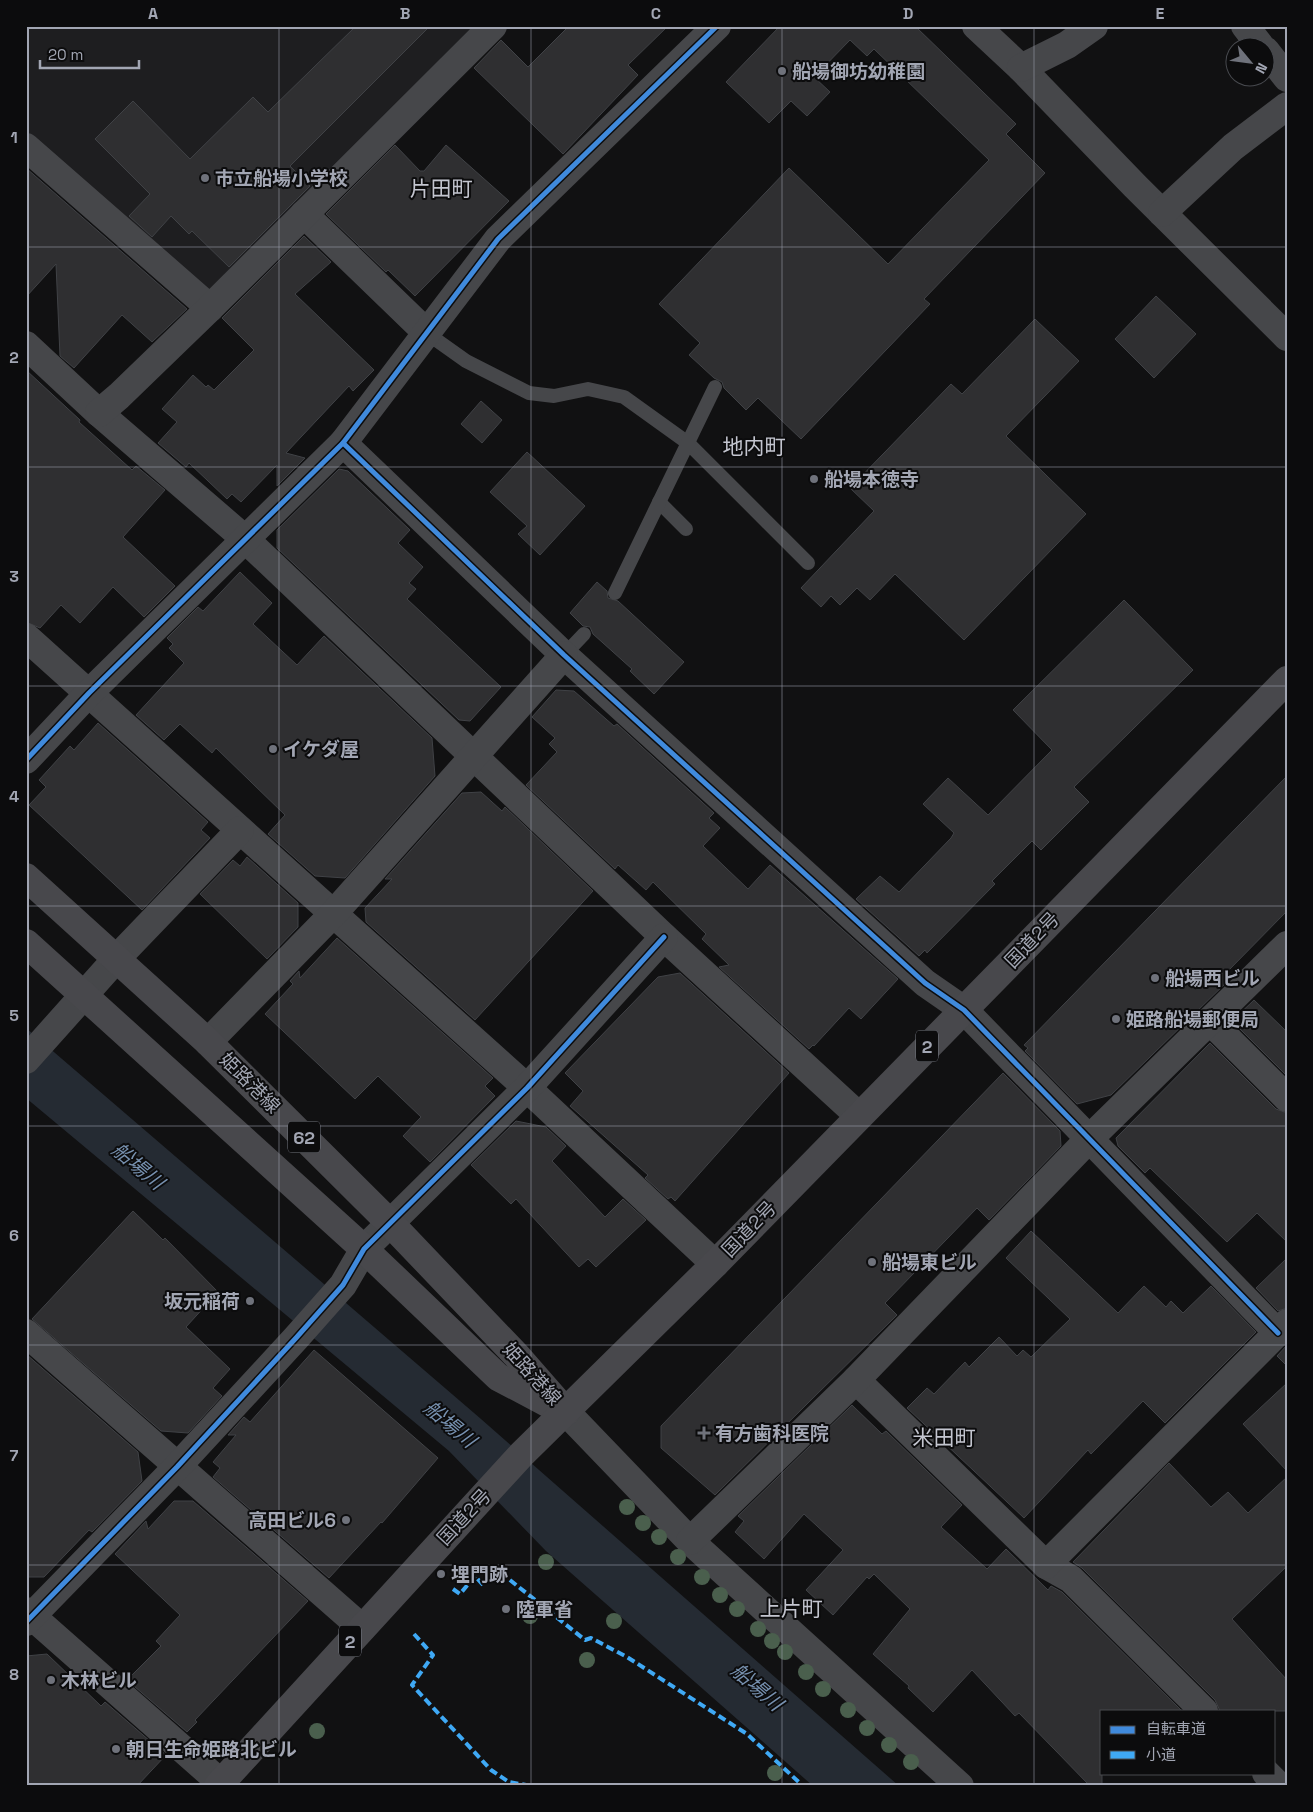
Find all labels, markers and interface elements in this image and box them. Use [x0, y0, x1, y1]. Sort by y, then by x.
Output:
text: A [148, 3, 158, 24]
text: B [400, 3, 410, 24]
text: C [651, 3, 661, 24]
text: D [903, 3, 913, 24]
text: E [1156, 3, 1165, 24]
scale bar [40, 38, 139, 70]
north arrow [1226, 38, 1276, 88]
text: 20 m [48, 45, 83, 64]
place label: 船場御坊幼稚園 [792, 59, 925, 84]
text: N [1251, 60, 1272, 77]
marker: 船場御坊幼稚園 [776, 65, 788, 77]
text: 1 [10, 127, 18, 148]
place label: 市立船場小学校 [215, 166, 348, 191]
marker: 市立船場小学校 [199, 172, 211, 184]
district label: 片田町 [410, 175, 473, 202]
text: 2 [9, 347, 19, 368]
district label: 地内町 [723, 433, 786, 460]
place label: 船場本徳寺 [824, 467, 919, 492]
marker: 船場本徳寺 [808, 473, 820, 485]
text: 3 [9, 566, 19, 587]
place label: イケダ屋 [283, 737, 359, 762]
marker: イケダ屋 [267, 743, 279, 755]
text: 4 [9, 786, 19, 807]
street label: 国道2号 [999, 907, 1065, 973]
place label: 船場西ビル [1165, 966, 1260, 991]
marker: 船場西ビル [1149, 972, 1161, 984]
text: 5 [9, 1005, 19, 1026]
place label: 姫路船場郵便局 [1126, 1007, 1259, 1032]
marker: 姫路船場郵便局 [1110, 1013, 1122, 1025]
road number: 2 [916, 1030, 938, 1062]
street label: 姫路港線 [214, 1047, 286, 1119]
road number: 62 [288, 1122, 320, 1152]
water label: 船場川 [107, 1137, 171, 1197]
street label: 国道2号 [716, 1196, 782, 1262]
text: 6 [9, 1225, 19, 1246]
place label: 船場東ビル [882, 1250, 977, 1275]
marker: 船場東ビル [866, 1256, 878, 1268]
place label: 坂元稲荷 [164, 1289, 240, 1314]
marker: 坂元稲荷 [244, 1295, 256, 1307]
street label: 姫路港線 [497, 1337, 567, 1411]
water label: 船場川 [419, 1395, 483, 1455]
place label: 有方歯科医院 [715, 1421, 829, 1446]
district label: 米田町 [913, 1424, 976, 1451]
marker: 有方歯科医院 [697, 1426, 711, 1440]
text: 7 [10, 1445, 19, 1466]
street label: 国道2号 [432, 1483, 496, 1551]
place label: 高田ビル6 [248, 1508, 336, 1533]
marker: 高田ビル6 [340, 1514, 352, 1526]
place label: 埋門跡 [451, 1562, 508, 1587]
marker: 埋門跡 [435, 1568, 447, 1580]
district label: 上片町 [760, 1595, 823, 1622]
place label: 陸軍省 [516, 1597, 573, 1622]
marker: 陸軍省 [500, 1603, 512, 1615]
road number: 2 [339, 1625, 361, 1656]
water label: 船場川 [726, 1658, 790, 1718]
text: 8 [9, 1664, 19, 1685]
place label: 木林ビル [61, 1668, 137, 1693]
marker: 木林ビル [45, 1674, 57, 1686]
legend [1100, 1710, 1276, 1774]
text: 自転車道 [1146, 1719, 1206, 1738]
place label: 朝日生命姫路北ビル [126, 1737, 297, 1762]
marker: 朝日生命姫路北ビル [110, 1743, 122, 1755]
text: 小道 [1146, 1745, 1176, 1764]

